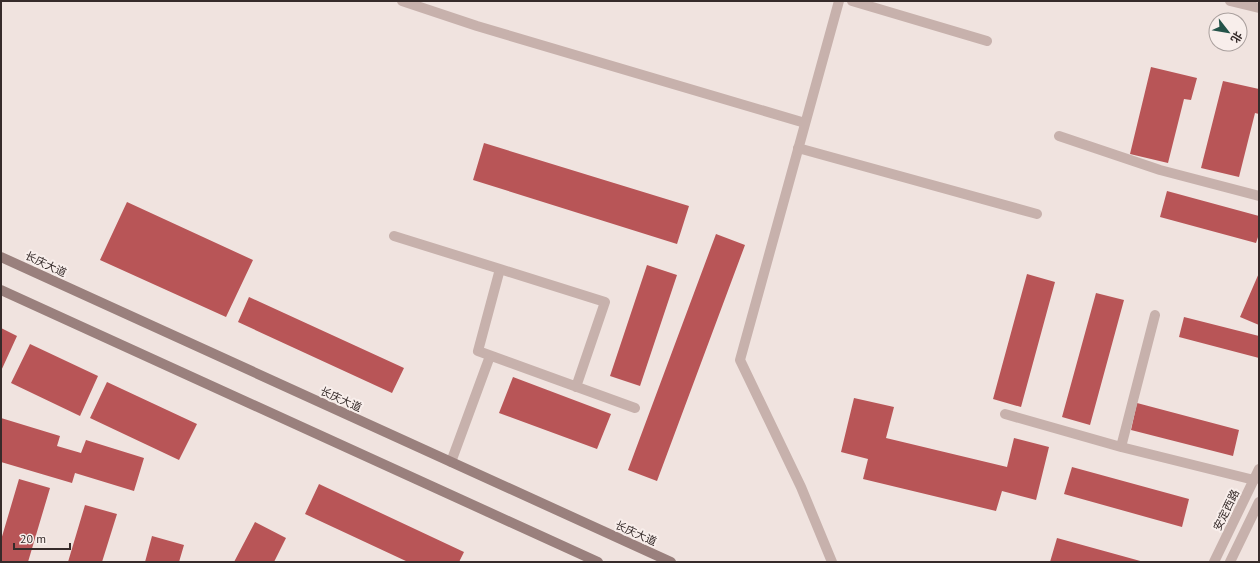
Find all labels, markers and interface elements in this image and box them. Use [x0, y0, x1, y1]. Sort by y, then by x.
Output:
north arrow [1208, 12, 1248, 52]
text: 北 [1228, 29, 1245, 45]
street label: 长庆大道 [23, 248, 69, 280]
street label: 长庆大道 [318, 384, 364, 414]
street label: 安定西路 [1210, 487, 1242, 533]
street label: 长庆大道 [613, 518, 659, 548]
scale bar [14, 525, 70, 551]
text: 20 m [20, 531, 46, 546]

